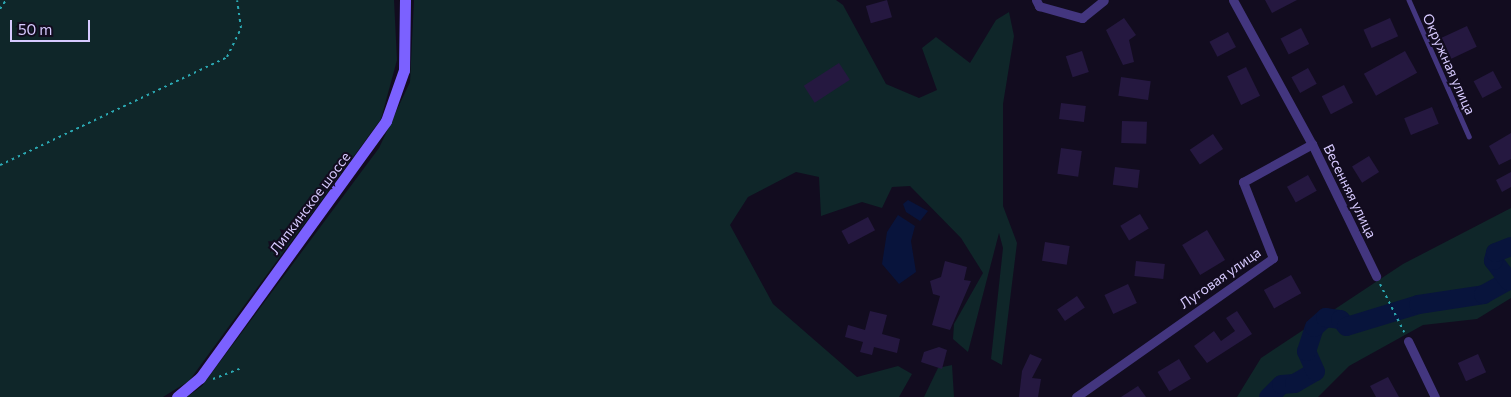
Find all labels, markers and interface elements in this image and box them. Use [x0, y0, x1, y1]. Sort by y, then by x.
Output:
scale bar [12, 10, 92, 42]
street label: Окружная улица [1419, 11, 1479, 117]
text: 50 m [18, 20, 52, 38]
street label: Весенняя улица [1320, 141, 1380, 241]
street label: Липкинское шоссе [266, 149, 354, 257]
street label: Луговая улица [1176, 244, 1264, 312]

